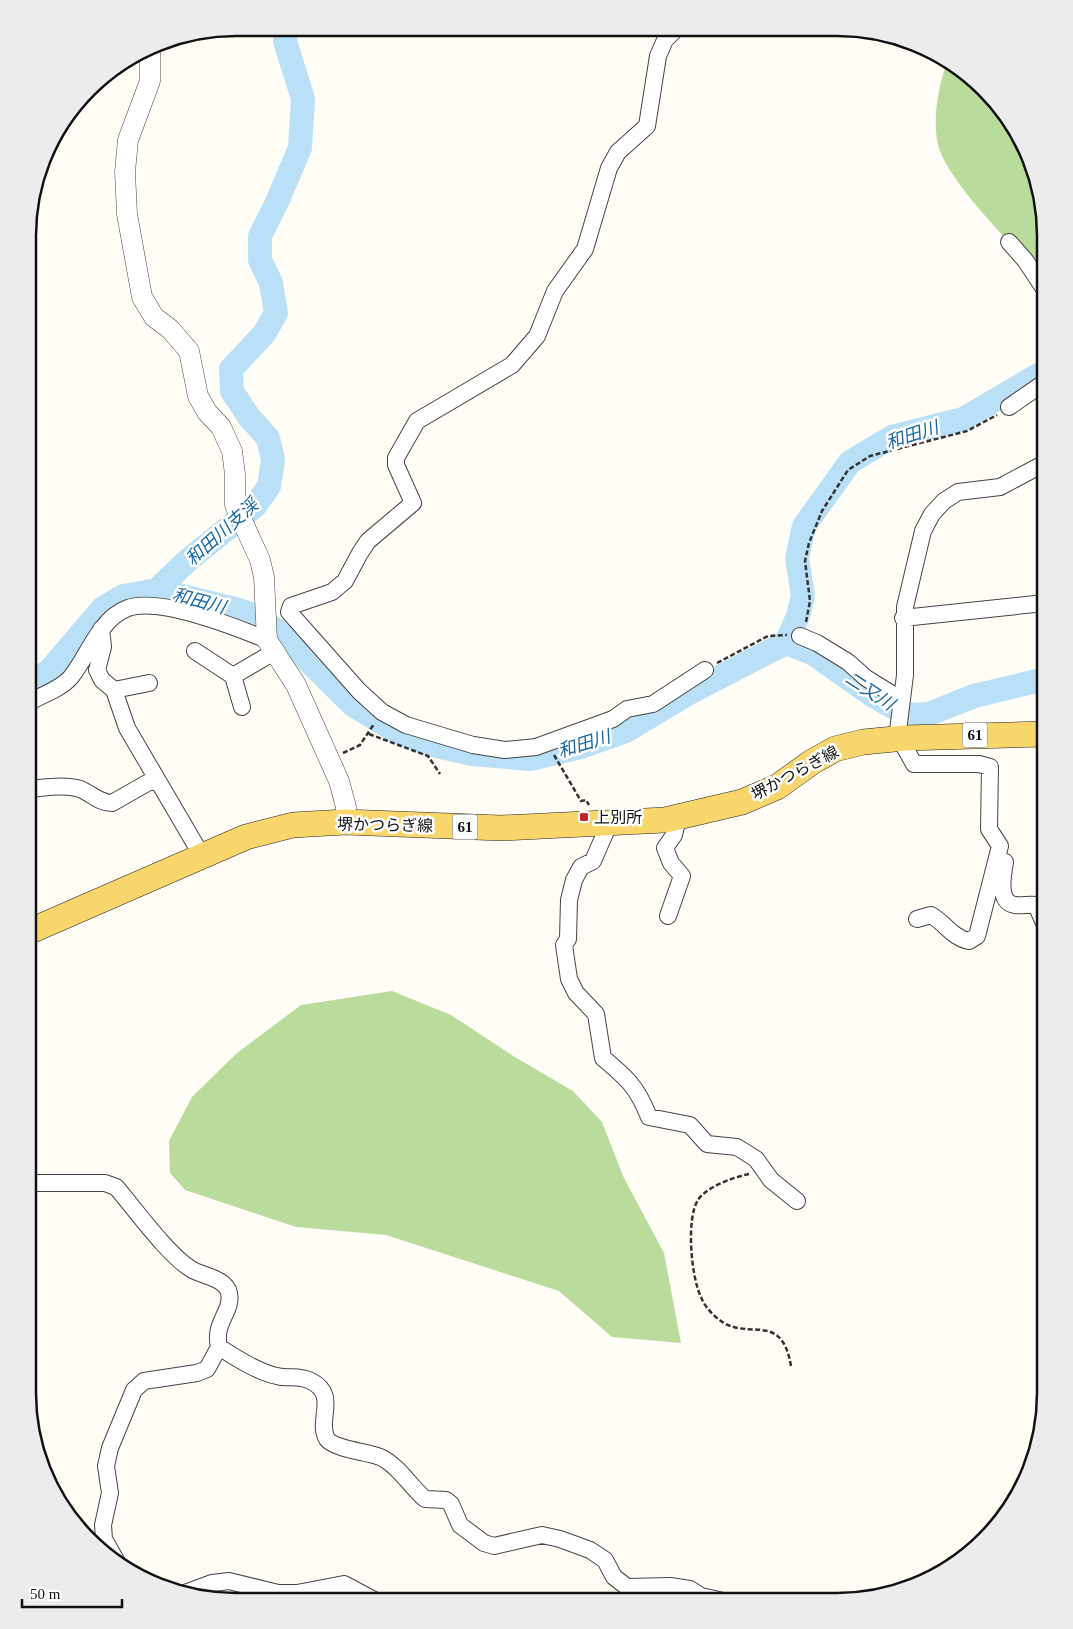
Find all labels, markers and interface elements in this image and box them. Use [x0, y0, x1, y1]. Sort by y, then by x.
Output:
water label: 和田川 [883, 417, 943, 453]
water label: 和田川支渓 [182, 493, 264, 570]
water label: 和田川 [170, 584, 230, 618]
water label: 二又川 [842, 668, 900, 715]
road number: 61 [962, 722, 988, 748]
water label: 和田川 [555, 726, 615, 761]
street label: 堺かつらぎ線 [749, 743, 841, 803]
place label: 上別所 [594, 809, 642, 826]
marker: 上別所 [578, 811, 590, 823]
road number: 61 [452, 814, 478, 840]
street label: 堺かつらぎ線 [337, 816, 433, 834]
scale bar [22, 1576, 122, 1608]
text: 50 m [30, 1586, 61, 1602]

